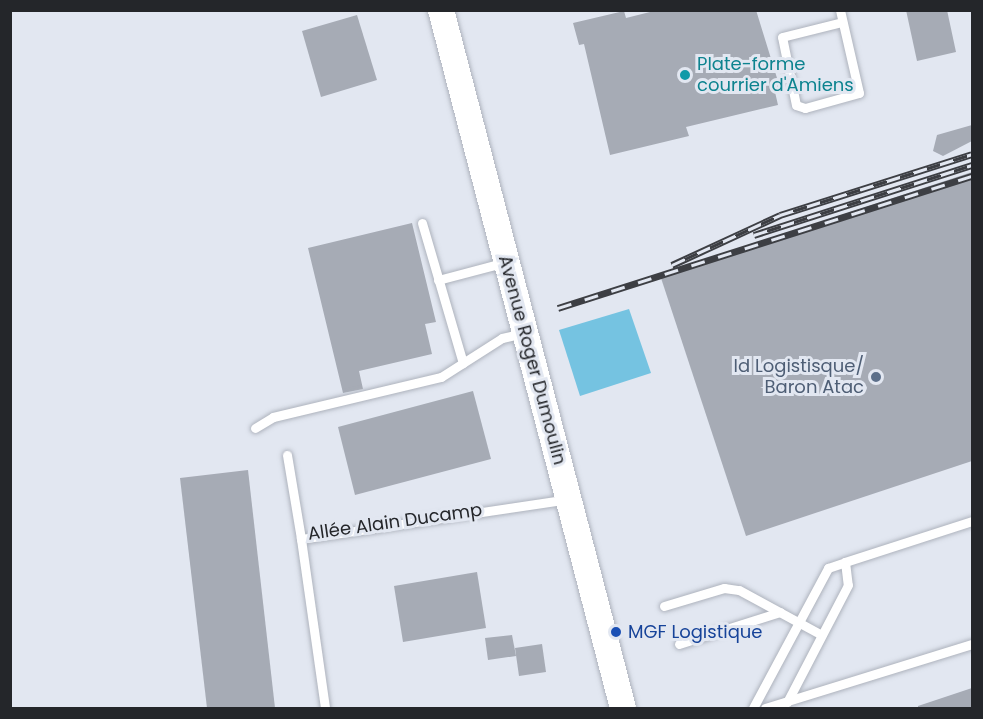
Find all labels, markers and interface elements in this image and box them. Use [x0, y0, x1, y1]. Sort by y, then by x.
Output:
place label: Plate-forme courrier d'Amiens [697, 54, 854, 97]
marker: Plate-forme courrier d'Amiens [678, 68, 692, 82]
street label: Avenue Roger Dumoulin [494, 253, 570, 467]
place label: Id Logistisque/ Baron Atac [734, 356, 864, 398]
marker: Id Logistisque/ Baron Atac [869, 370, 883, 384]
street label: Allée Alain Ducamp [307, 499, 483, 545]
place label: MGF Logistique [628, 621, 762, 643]
marker: MGF Logistique [609, 625, 623, 639]

